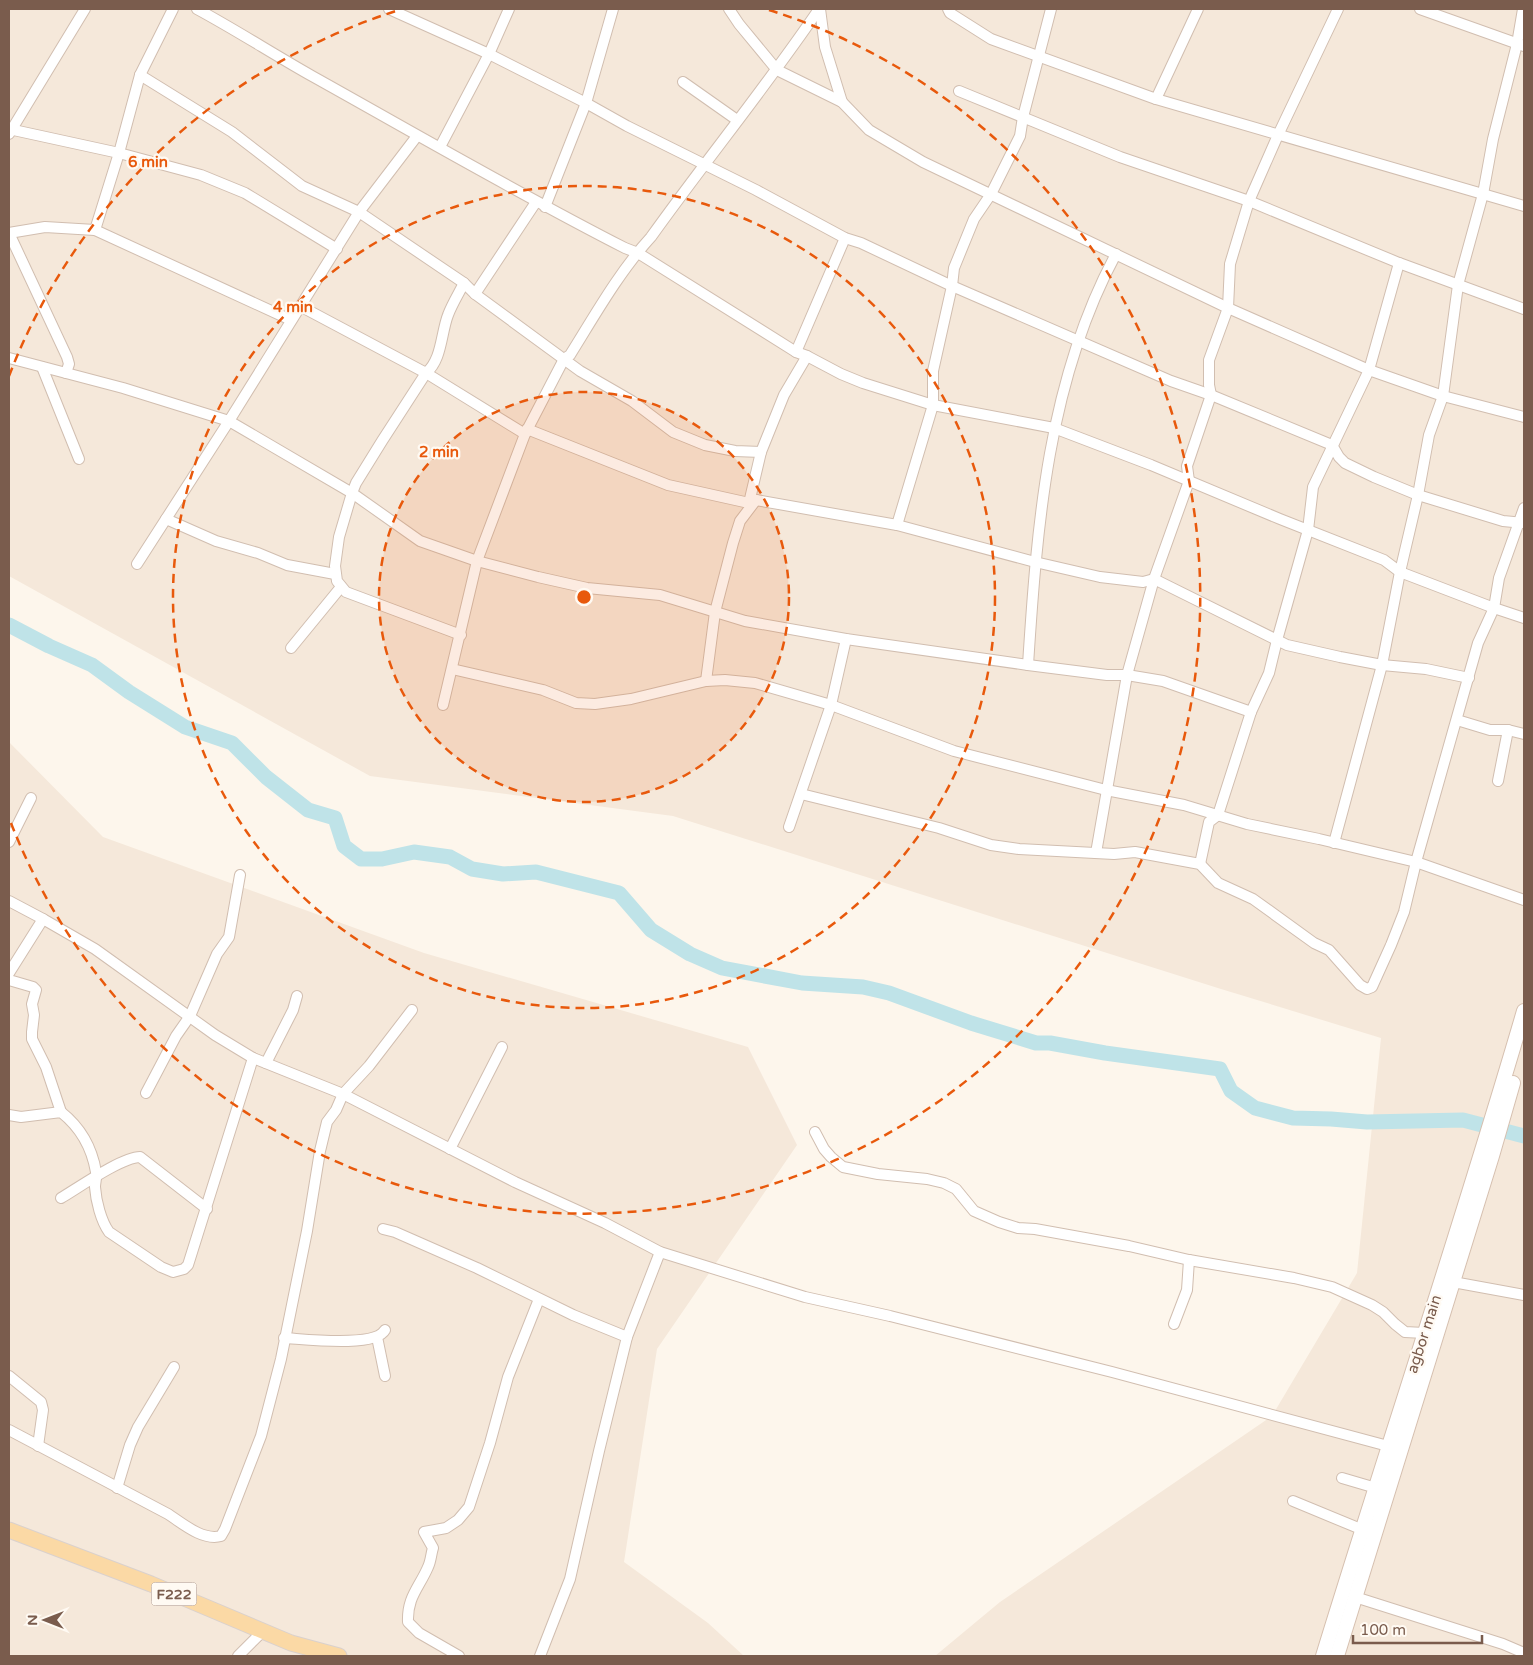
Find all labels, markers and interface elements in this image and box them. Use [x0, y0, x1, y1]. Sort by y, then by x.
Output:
text: 6 min [128, 153, 168, 171]
text: 4 min [273, 298, 313, 316]
text: 2 min [419, 443, 459, 461]
centre of rings [575, 588, 593, 606]
street label: agbor main [1403, 1293, 1445, 1375]
road number: F222 [152, 1582, 196, 1606]
north arrow [20, 1595, 70, 1645]
scale bar [1353, 1612, 1482, 1644]
text: N [24, 1614, 41, 1626]
text: 100 m [1360, 1621, 1406, 1639]

